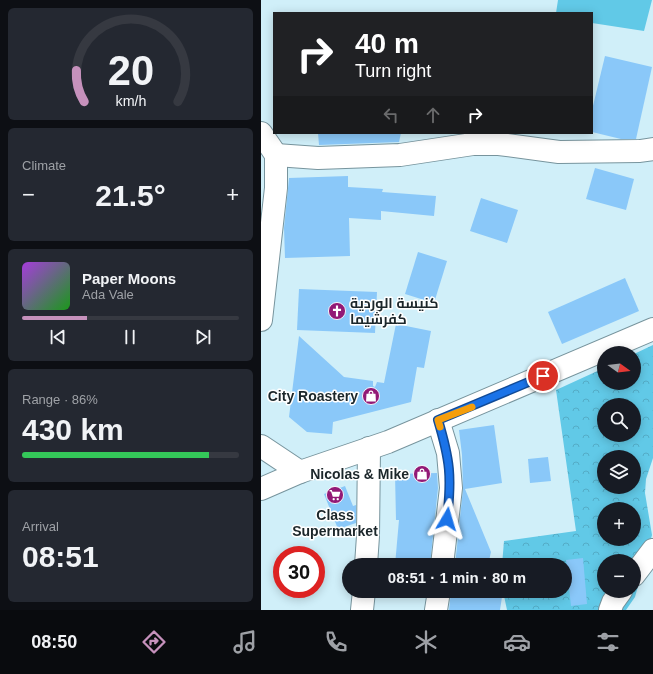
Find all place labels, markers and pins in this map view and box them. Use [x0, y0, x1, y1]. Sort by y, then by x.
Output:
place label: كنيسة الوردية كفرشيما [350, 295, 438, 328]
church icon: كنيسة الوردية كفرشيما [327, 301, 347, 321]
pin [526, 359, 560, 393]
shop icon: City Roastery [361, 386, 381, 406]
place label: City Roastery [268, 388, 358, 404]
shop icon: Nicolas & Mike [412, 464, 432, 484]
place label: Nicolas & Mike [310, 466, 409, 482]
supermarket icon: Class Supermarket [325, 485, 345, 505]
place label: Class Supermarket [292, 507, 378, 539]

